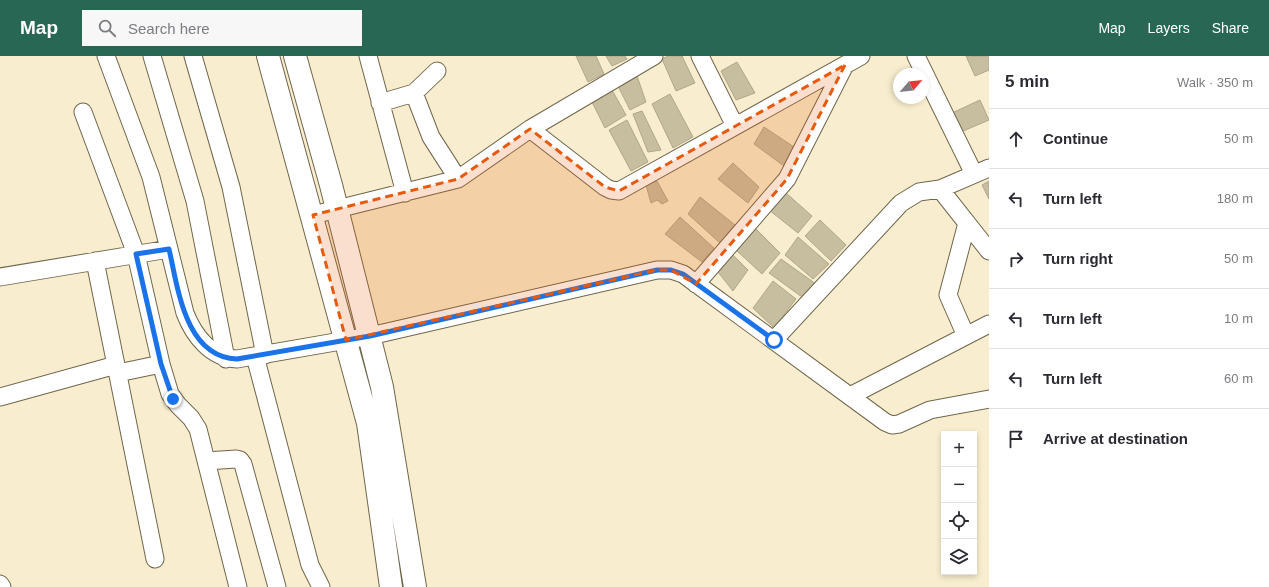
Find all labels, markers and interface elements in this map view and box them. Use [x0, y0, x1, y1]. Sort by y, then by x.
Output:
search box [82, 10, 362, 46]
text: Map [20, 17, 58, 38]
icon: search [96, 17, 118, 39]
text: Search here [128, 20, 210, 37]
text: Map [1098, 20, 1126, 36]
text: Layers [1148, 20, 1190, 36]
text: Share [1212, 20, 1249, 36]
north arrow [893, 68, 929, 104]
text: 5 min [1005, 72, 1049, 91]
text: Walk · 350 m [1177, 75, 1253, 90]
icon: ahead [1005, 128, 1027, 150]
text: Continue [1043, 130, 1108, 147]
text: 50 m [1224, 131, 1253, 146]
icon: left [1005, 188, 1027, 210]
text: Turn left [1043, 190, 1102, 207]
text: 180 m [1217, 191, 1253, 206]
icon: right [1005, 248, 1027, 270]
text: Turn right [1043, 250, 1113, 267]
text: 50 m [1224, 251, 1253, 266]
icon: left [1005, 308, 1027, 330]
text: Turn left [1043, 310, 1102, 327]
text: 10 m [1224, 311, 1253, 326]
route start [765, 331, 783, 349]
icon: left [1005, 368, 1027, 390]
text: Turn left [1043, 370, 1102, 387]
text: 60 m [1224, 371, 1253, 386]
route end [164, 390, 182, 408]
icon: arrive [1005, 428, 1027, 450]
text: Arrive at destination [1043, 430, 1188, 447]
map controls [941, 431, 977, 575]
button: + [941, 431, 977, 467]
button: − [941, 467, 977, 503]
button: locate [941, 503, 977, 539]
button: layers [941, 539, 977, 575]

